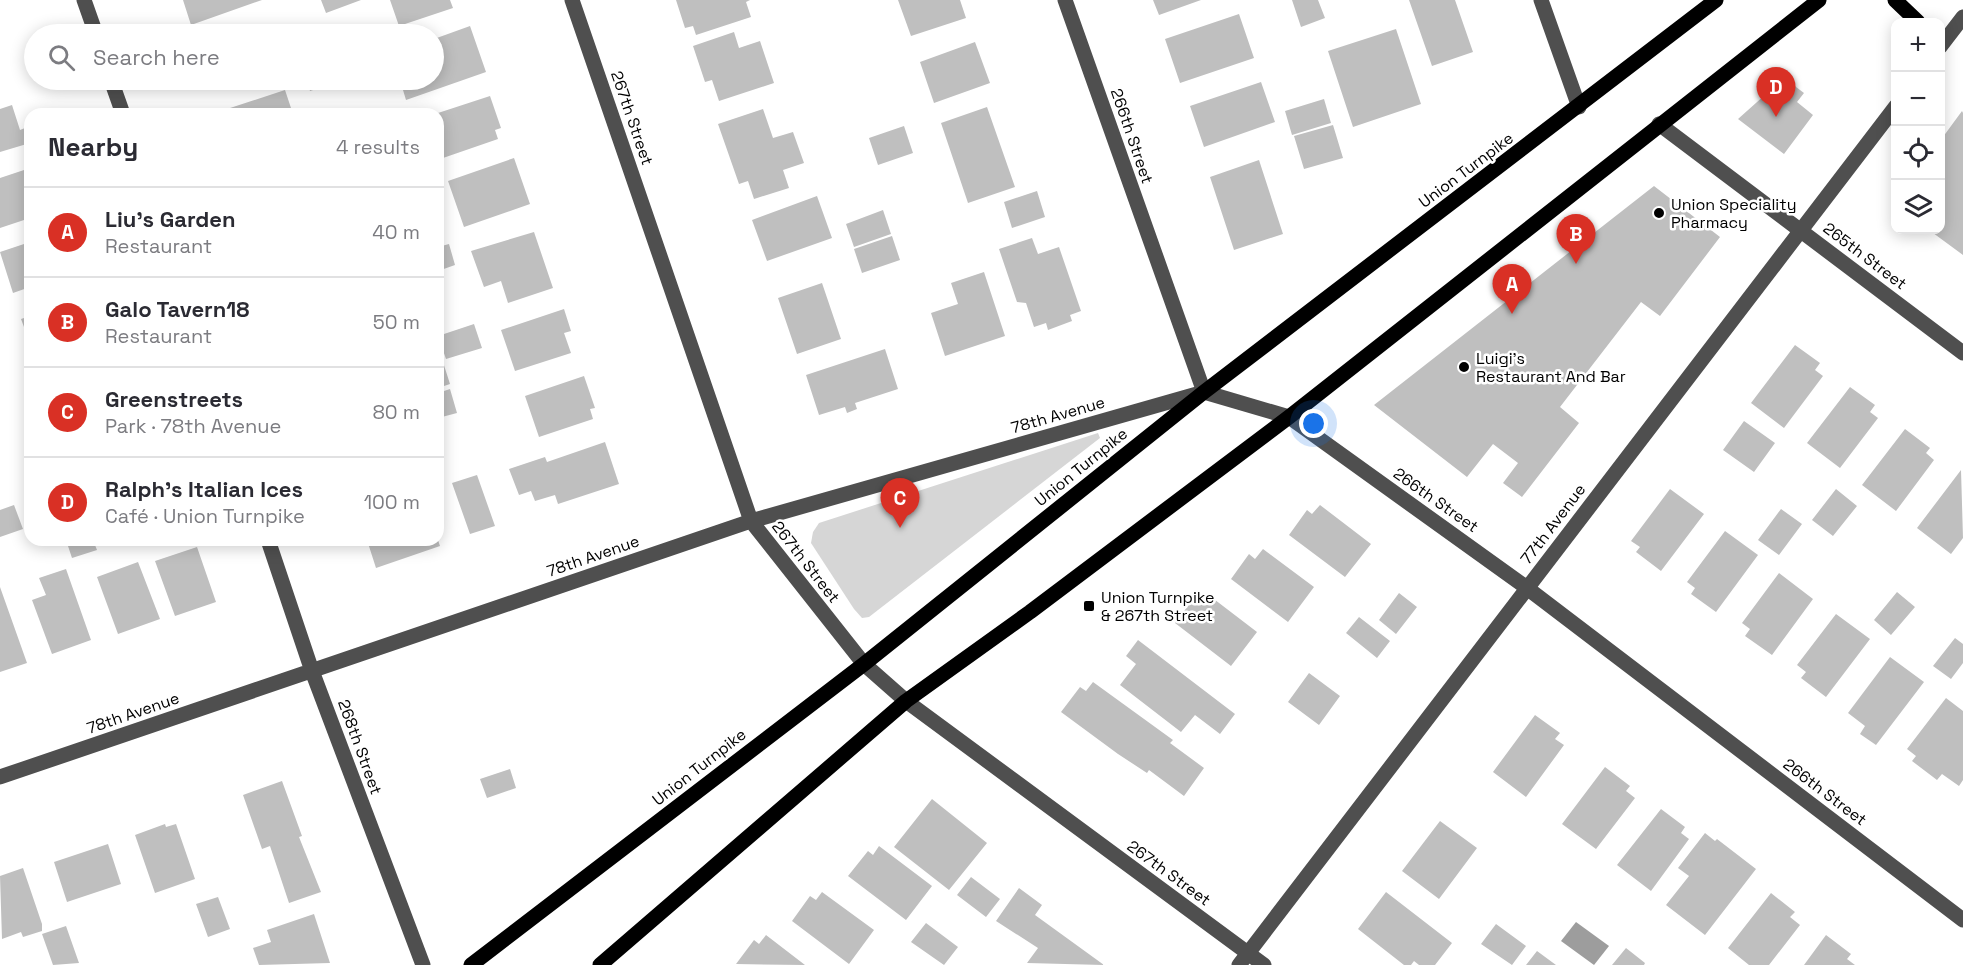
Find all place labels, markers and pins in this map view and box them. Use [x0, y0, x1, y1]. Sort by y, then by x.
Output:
pin: D [1756, 68, 1796, 117]
place label: Union Speciality Pharmacy [1671, 194, 1796, 233]
marker: Union Speciality Pharmacy [1652, 206, 1666, 220]
pin: B [1556, 214, 1596, 264]
pin: A [1492, 264, 1532, 314]
place label: Luigi's Restaurant And Bar [1476, 348, 1626, 387]
marker: Luigi's Restaurant And Bar [1457, 360, 1471, 374]
pin: C [880, 478, 920, 528]
place label: Union Turnpike & 267th Street [1101, 587, 1214, 626]
marker: Union Turnpike & 267th Street [1082, 599, 1096, 613]

